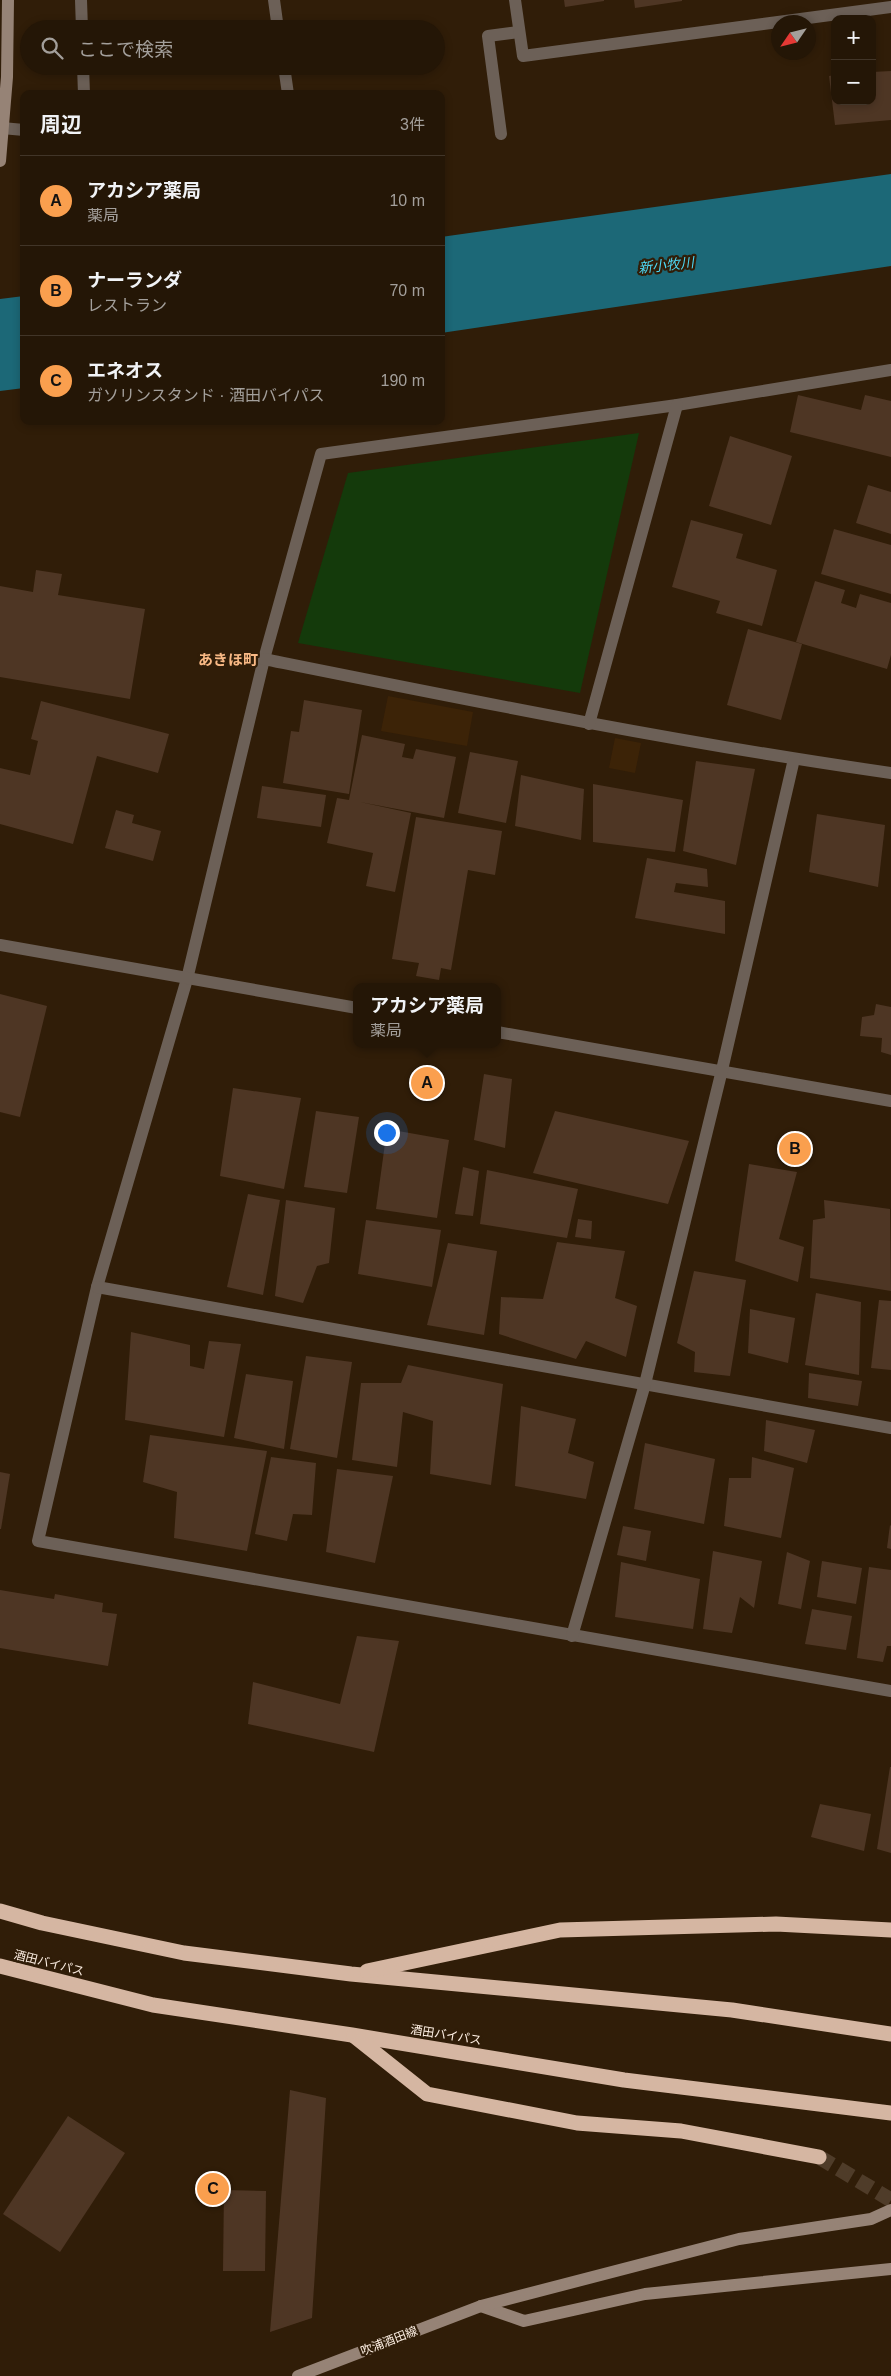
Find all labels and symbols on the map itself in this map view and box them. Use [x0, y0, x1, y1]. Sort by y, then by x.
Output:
north arrow [771, 15, 816, 60]
water label: 新小牧川 [637, 254, 697, 276]
district label: あきほ町 [198, 651, 258, 668]
pin: A [411, 1064, 443, 1102]
your location [374, 1120, 400, 1146]
pin: B [779, 1130, 811, 1168]
street label: 酒田バイパス [12, 1948, 86, 1978]
street label: 酒田バイパス [409, 2022, 483, 2048]
pin: C [197, 2170, 229, 2208]
street label: 吹浦酒田線 [358, 2324, 420, 2358]

